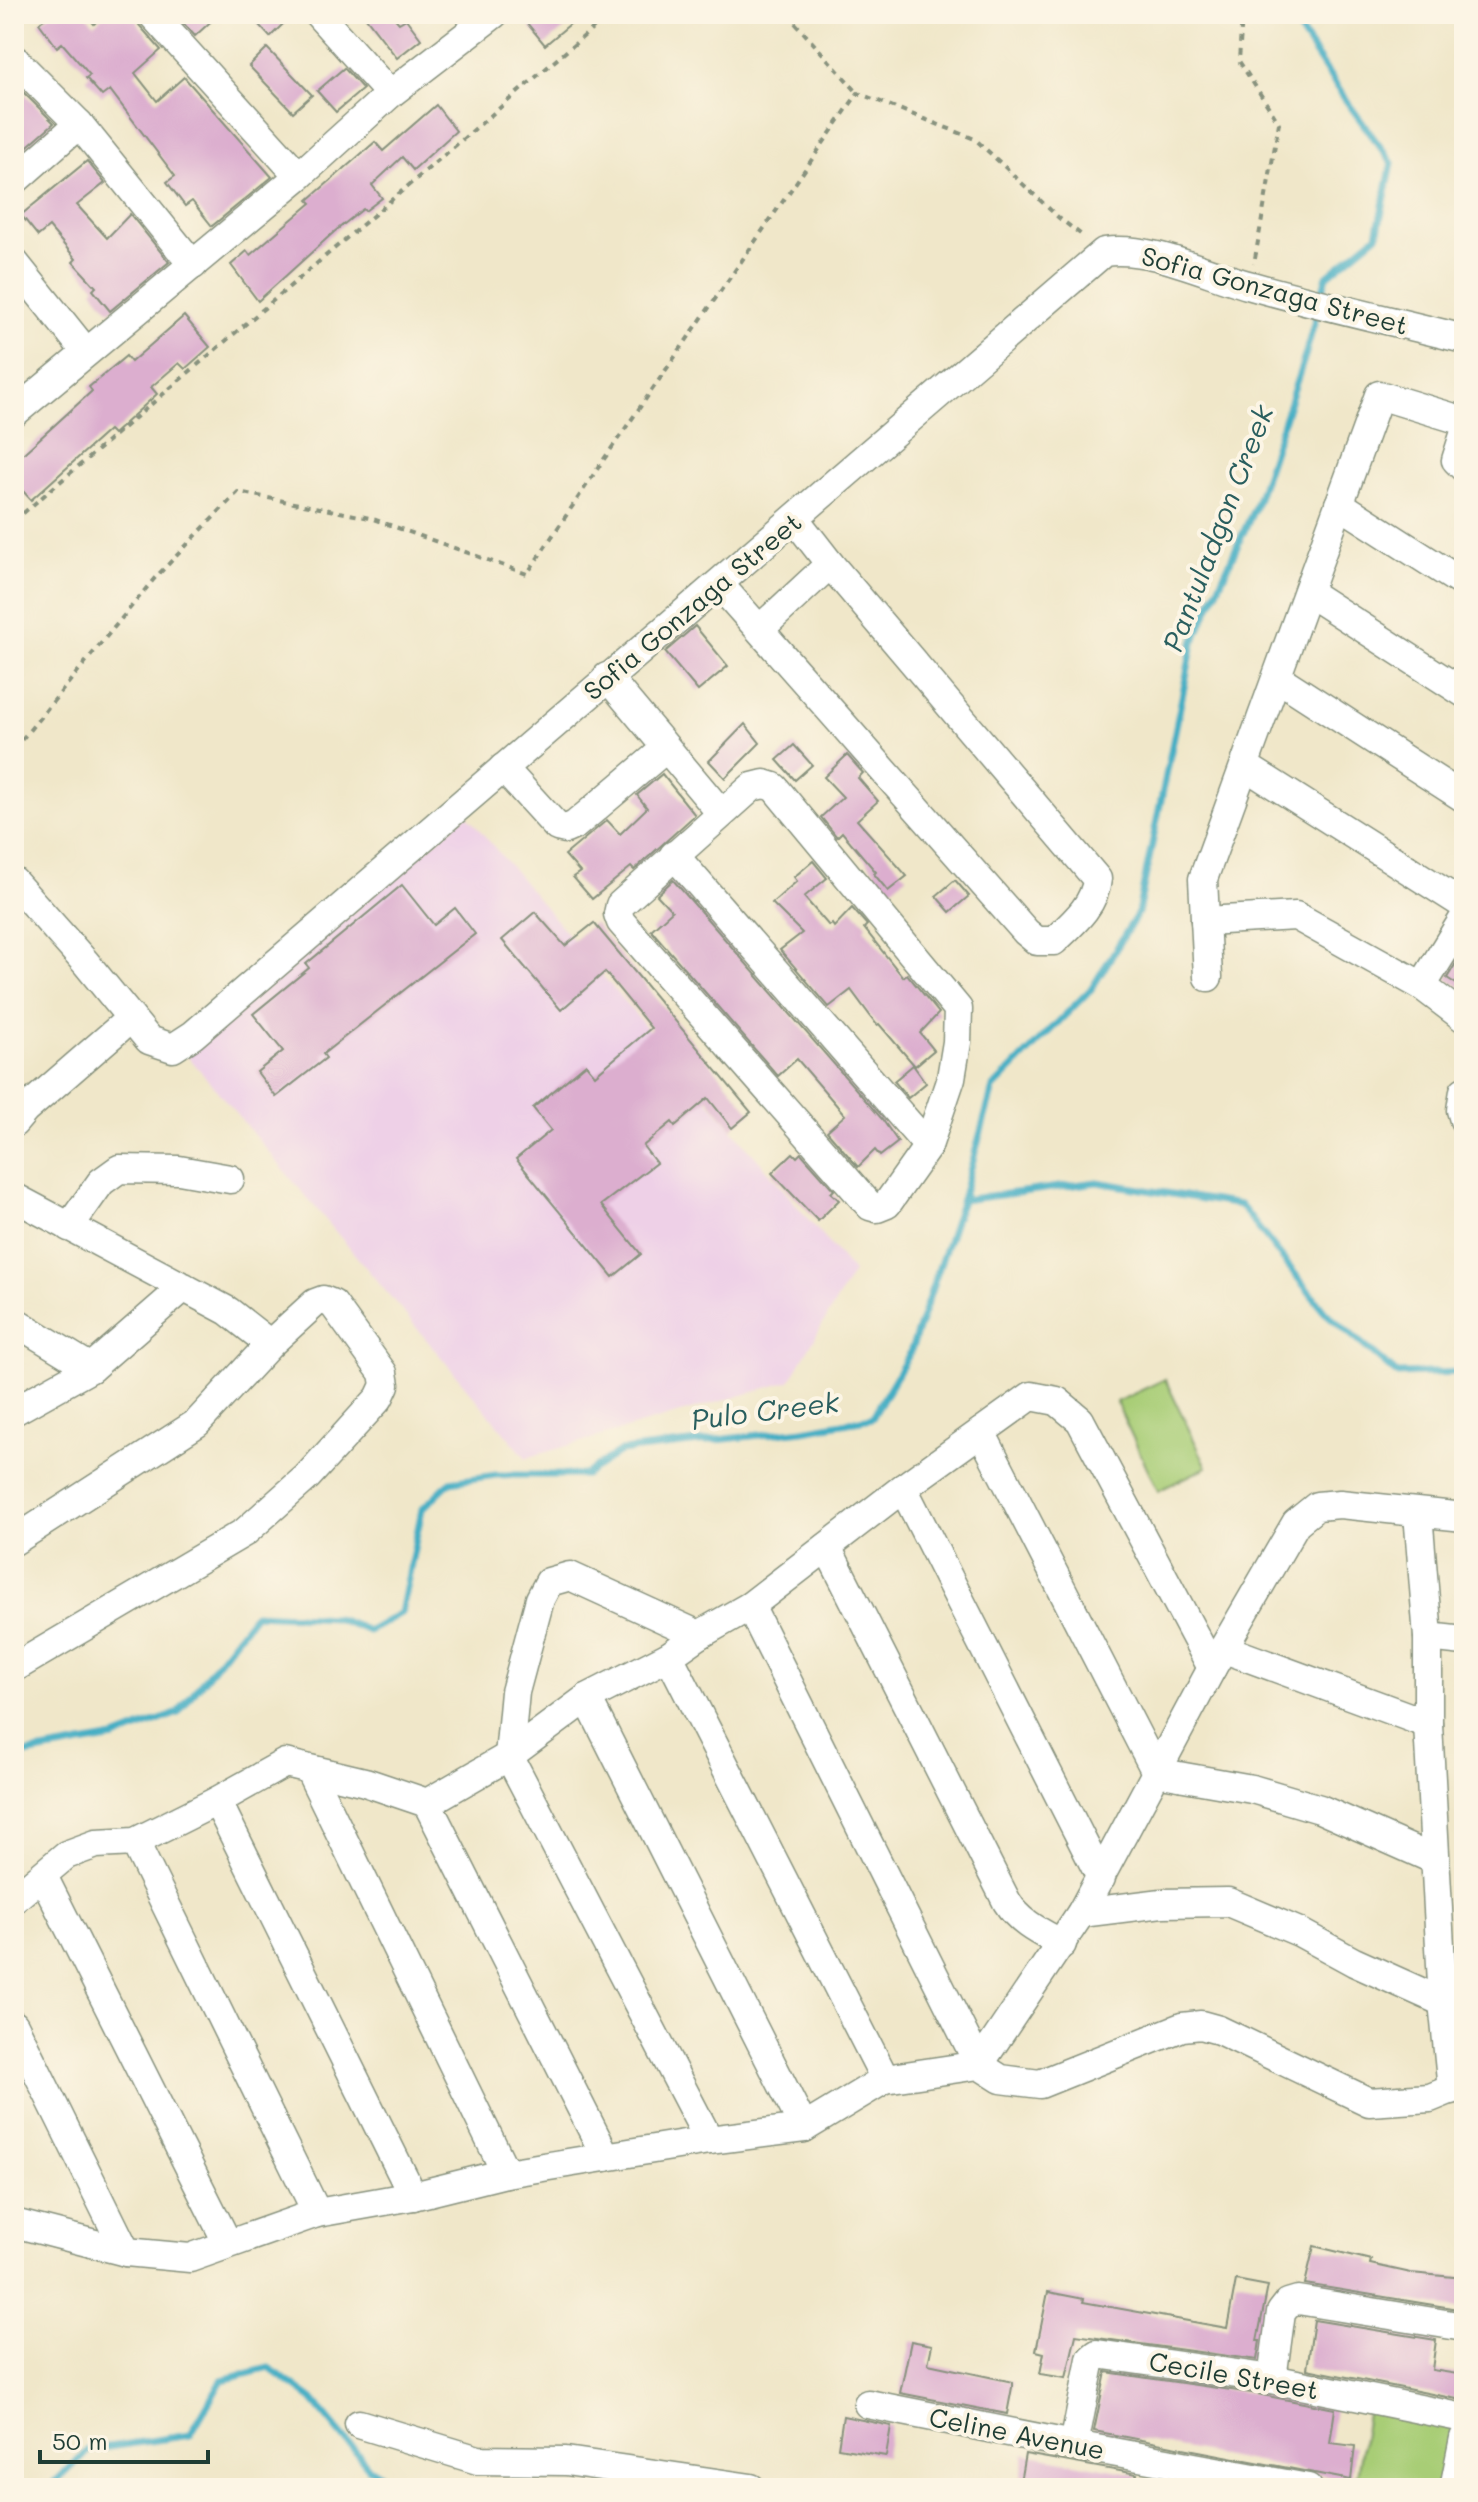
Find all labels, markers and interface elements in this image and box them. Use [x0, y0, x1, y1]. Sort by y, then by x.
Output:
street label: Sofia Gonzaga Street [1138, 238, 1412, 342]
water label: Pantuladgon Creek [1153, 399, 1281, 656]
street label: Sofia Gonzaga Street [576, 505, 808, 707]
water label: Pulo Creek [689, 1383, 842, 1437]
street label: Cecile Street [1147, 2343, 1321, 2407]
street label: Celine Avenue [926, 2399, 1108, 2467]
scale bar [40, 2414, 208, 2464]
text: 50 m [52, 2425, 108, 2456]

